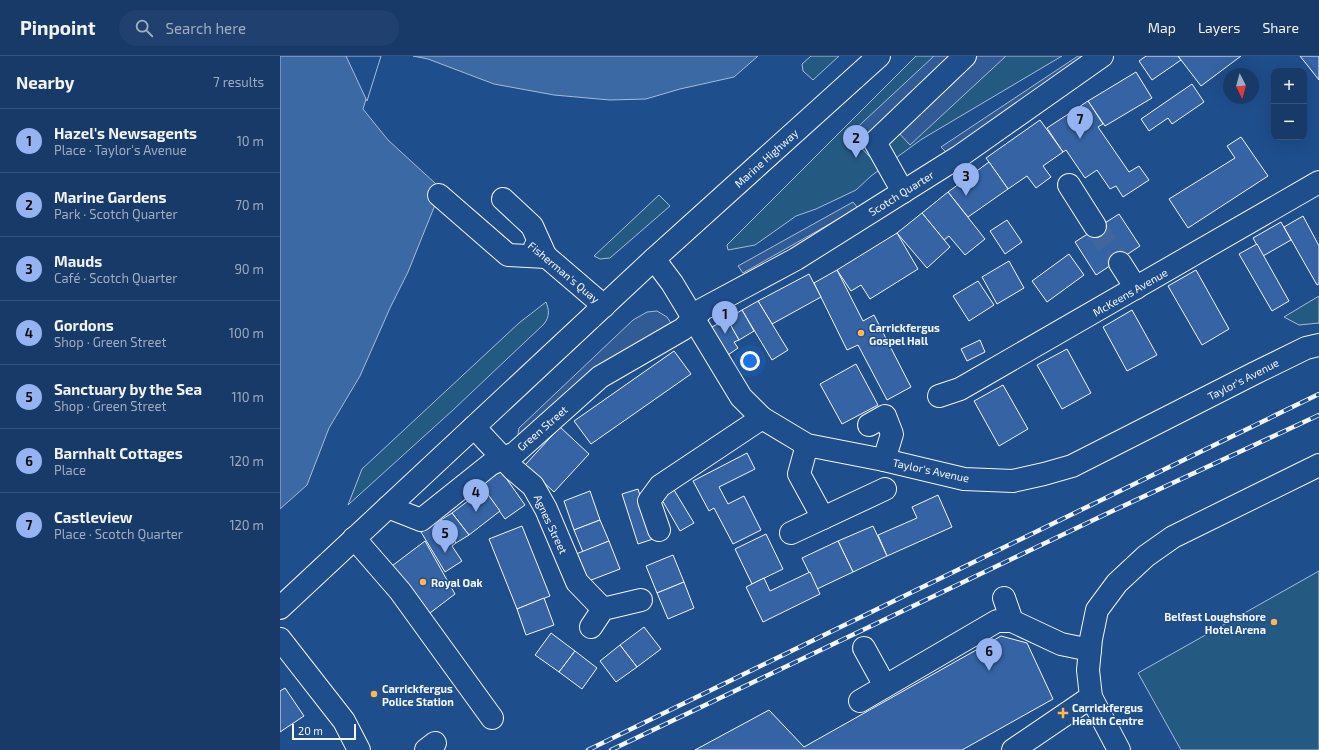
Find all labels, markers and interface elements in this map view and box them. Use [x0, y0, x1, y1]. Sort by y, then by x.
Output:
search box [119, 10, 399, 46]
text: Pinpoint [20, 16, 95, 39]
icon: search [133, 17, 155, 39]
text: Search here [165, 19, 246, 37]
text: Map [1148, 19, 1176, 36]
text: Layers [1198, 19, 1240, 36]
text: Share [1262, 19, 1299, 36]
north arrow [1223, 68, 1259, 104]
map controls [1271, 68, 1307, 140]
button: + [1271, 68, 1307, 104]
text: Nearby [16, 72, 74, 92]
text: 7 results [213, 74, 264, 90]
button: − [1271, 104, 1307, 140]
pin: 7 [1067, 106, 1093, 139]
text: Hazel's Newsagents [54, 124, 197, 142]
pin: 2 [843, 125, 869, 158]
street label: Marine Highway [732, 126, 801, 190]
text: 1 [26, 133, 32, 149]
text: 10 m [237, 133, 264, 149]
text: Place · Taylor's Avenue [54, 142, 187, 158]
pin: 3 [953, 163, 979, 196]
street label: Scotch Quarter [866, 167, 937, 219]
text: Marine Gardens [54, 188, 167, 206]
text: 2 [25, 197, 33, 213]
text: 70 m [235, 197, 264, 213]
text: Park · Scotch Quarter [54, 206, 178, 222]
street label: Fisherman's Quay [525, 238, 602, 306]
text: Mauds [54, 252, 102, 270]
text: 3 [25, 261, 33, 277]
text: 90 m [234, 261, 264, 277]
street label: McKeens Avenue [1090, 265, 1170, 319]
text: Café · Scotch Quarter [54, 270, 178, 286]
pin: 1 [712, 301, 738, 334]
text: Gordons [54, 316, 114, 334]
place label: Carrickfergus Gospel Hall [869, 321, 940, 347]
text: 4 [25, 325, 33, 341]
text: 100 m [229, 325, 264, 341]
marker: Carrickfergus Gospel Hall [856, 328, 866, 338]
text: Shop · Green Street [54, 334, 166, 350]
your location [740, 351, 760, 371]
street label: Taylor's Avenue [1205, 355, 1281, 403]
text: Sanctuary by the Sea [54, 380, 202, 398]
text: 5 [25, 389, 33, 405]
text: 110 m [232, 389, 264, 405]
text: Shop · Green Street [54, 398, 166, 414]
street label: Green Street [514, 403, 570, 453]
text: Barnhalt Cottages [54, 444, 183, 462]
text: 6 [25, 453, 33, 469]
text: 120 m [229, 453, 264, 469]
street label: Taylor's Avenue [891, 456, 971, 484]
text: Place [54, 462, 86, 478]
pin: 4 [463, 479, 489, 512]
street label: Agnes Street [532, 492, 570, 556]
text: Castleview [54, 508, 133, 526]
text: 7 [26, 517, 32, 533]
text: 120 m [229, 517, 264, 533]
pin: 5 [432, 520, 458, 553]
text: Place · Scotch Quarter [54, 526, 183, 542]
place label: Royal Oak [431, 576, 483, 590]
marker: Royal Oak [418, 577, 428, 587]
place label: Belfast Loughshore Hotel Arena [1164, 610, 1266, 636]
marker: Belfast Loughshore Hotel Arena [1269, 617, 1279, 627]
pin: 6 [976, 638, 1002, 671]
place label: Carrickfergus Police Station [382, 682, 454, 708]
marker: Carrickfergus Police Station [369, 689, 379, 699]
place label: Carrickfergus Health Centre [1072, 701, 1144, 727]
marker: Carrickfergus Health Centre [1057, 707, 1069, 719]
scale bar [292, 722, 356, 741]
text: 20 m [298, 724, 323, 737]

